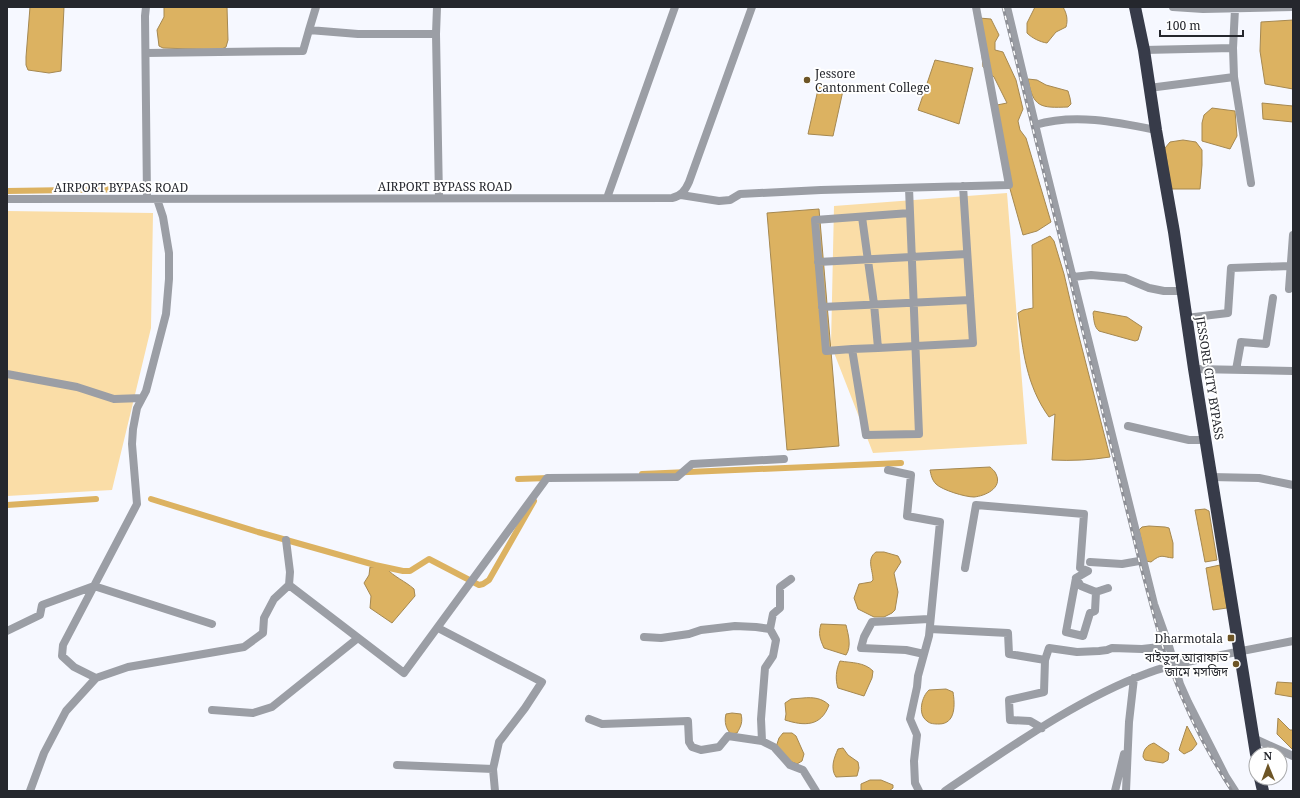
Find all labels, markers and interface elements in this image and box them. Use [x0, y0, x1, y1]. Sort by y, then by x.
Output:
scale bar [1160, 12, 1243, 38]
text: 100 m [1166, 17, 1201, 34]
place label: Jessore Cantonment College [814, 65, 930, 96]
marker: Jessore Cantonment College [802, 75, 812, 85]
street label: AIRPORT BYPASS ROAD [378, 178, 513, 195]
street label: AIRPORT BYPASS ROAD [54, 179, 189, 196]
street label: JESSORE CITY BYPASS [1192, 314, 1228, 441]
place label: Dharmotala [1155, 630, 1223, 647]
marker: Dharmotala [1226, 633, 1236, 643]
place label: বাইতুল আরাফাত জামে মসজিদ [1144, 649, 1229, 680]
marker: বাইতুল আরাফাত জামে মসজিদ [1231, 659, 1241, 669]
north arrow [1248, 746, 1288, 786]
text: N [1263, 748, 1273, 763]

